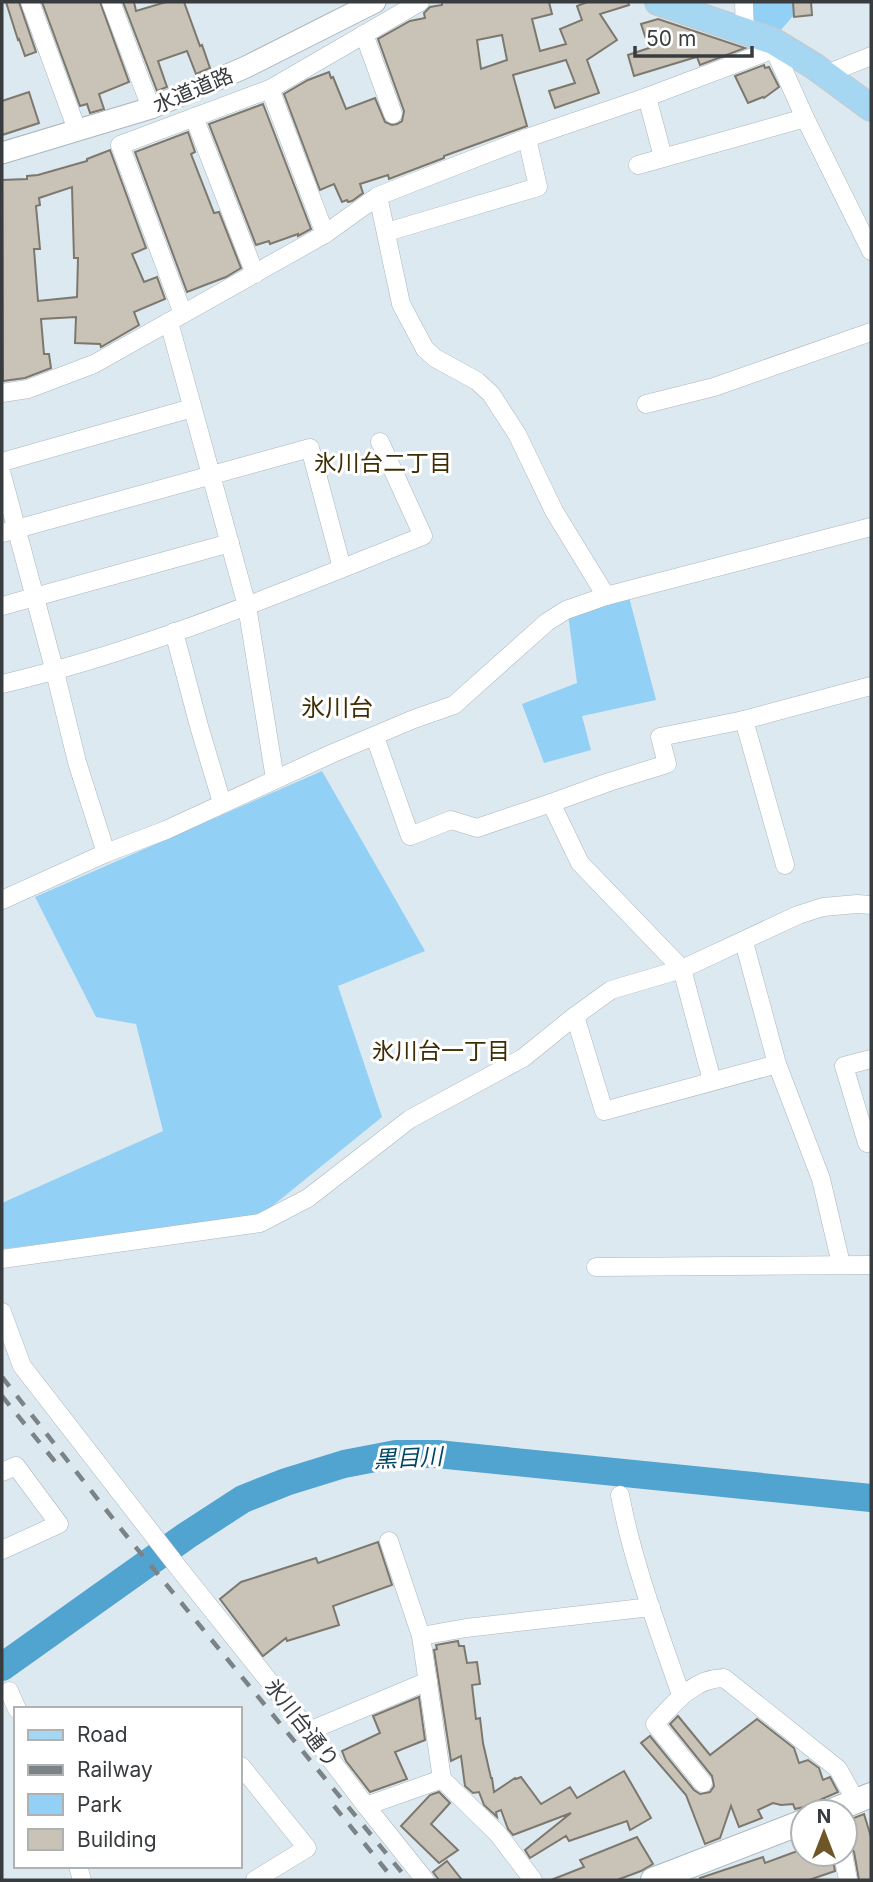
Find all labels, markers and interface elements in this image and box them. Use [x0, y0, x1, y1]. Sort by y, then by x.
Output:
scale bar [635, 14, 752, 58]
text: 50 m [646, 26, 696, 51]
street label: 水道道路 [149, 62, 237, 118]
district label: 氷川台二丁目 [314, 449, 452, 477]
district label: 氷川台 [301, 693, 373, 722]
district label: 氷川台一丁目 [372, 1037, 510, 1065]
water label: 黒目川 [373, 1442, 446, 1474]
street label: 氷川台通り [260, 1674, 344, 1772]
legend [14, 1707, 242, 1868]
text: Road [77, 1722, 128, 1747]
text: Railway [77, 1757, 153, 1782]
text: Park [77, 1792, 122, 1817]
north arrow [789, 1798, 859, 1868]
text: N [817, 1805, 831, 1828]
text: Building [77, 1827, 157, 1852]

